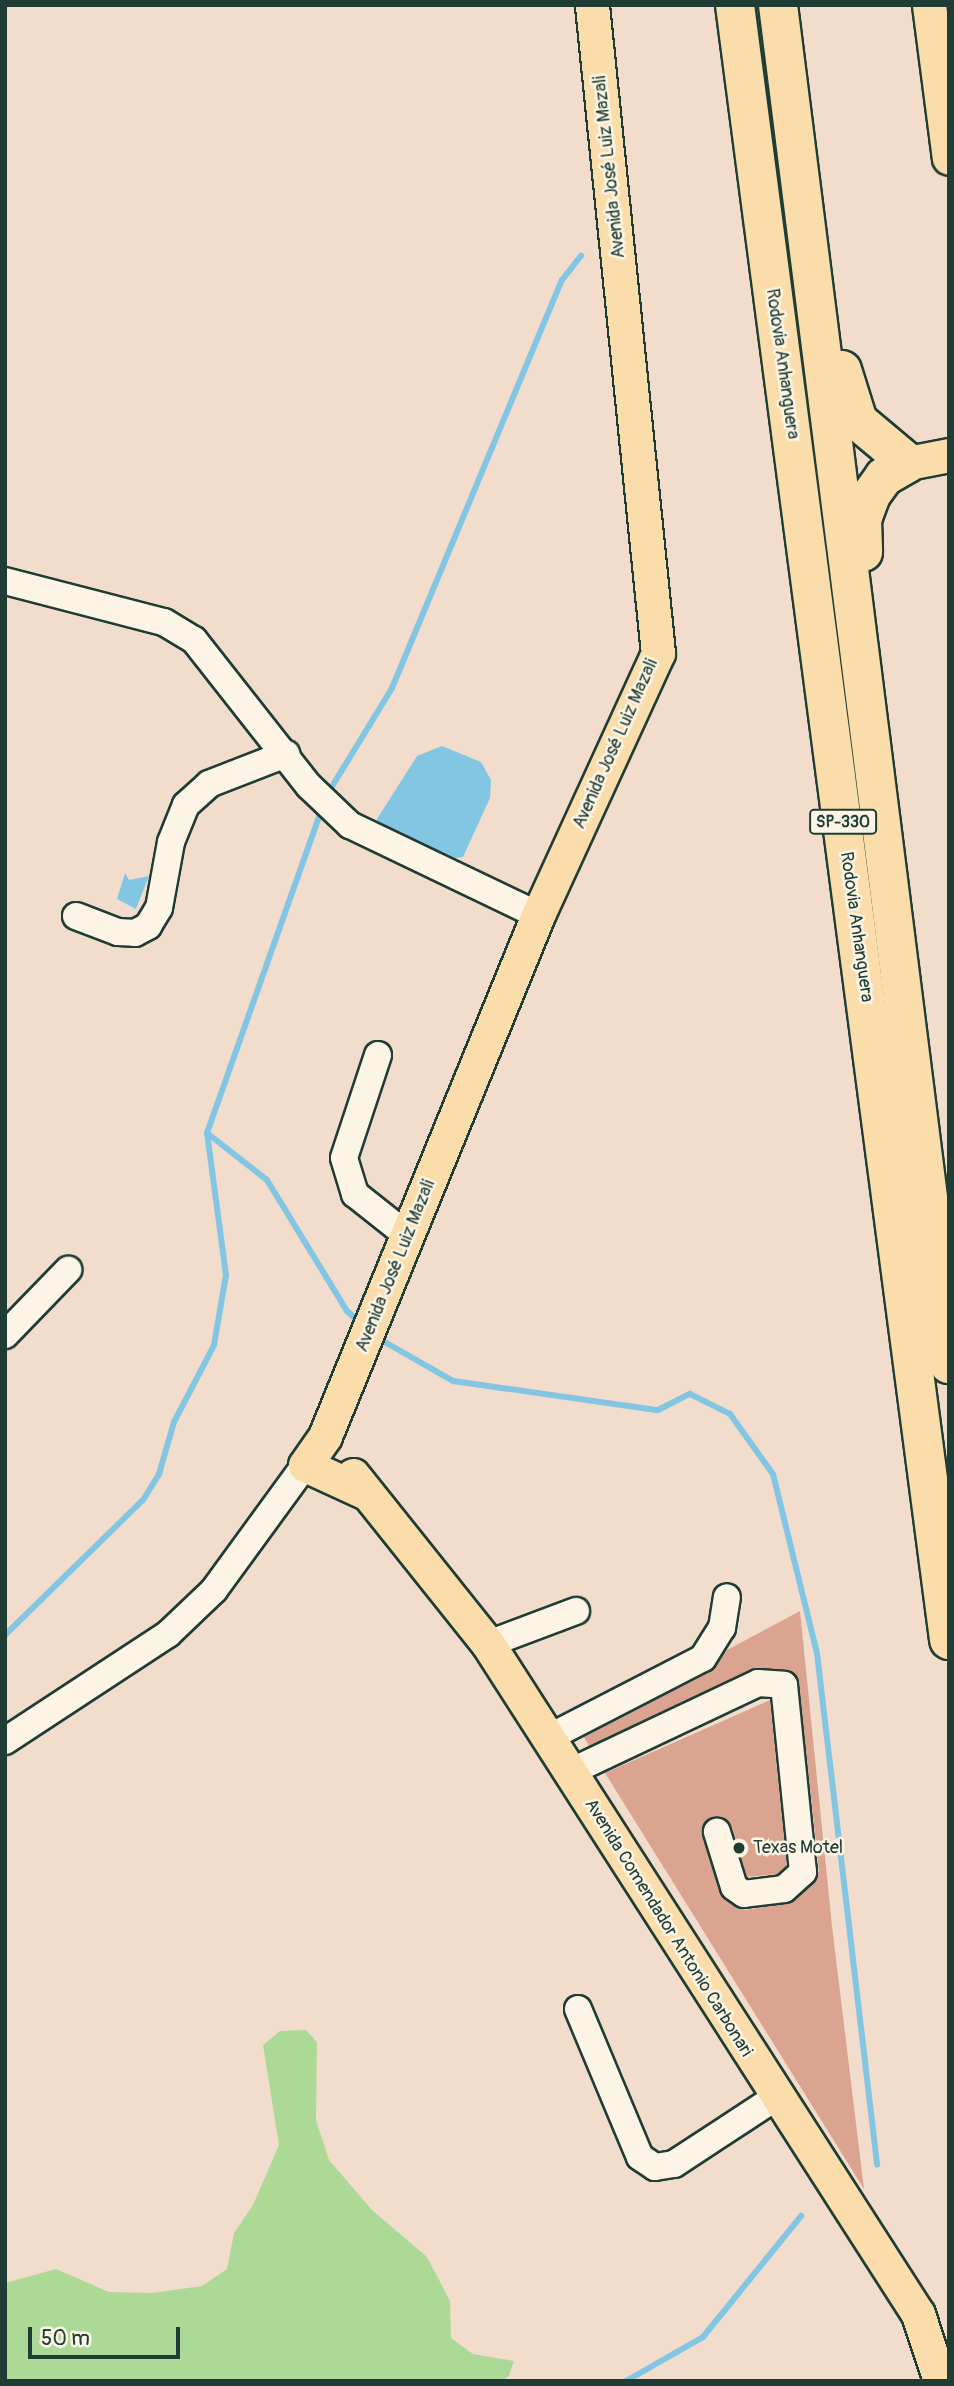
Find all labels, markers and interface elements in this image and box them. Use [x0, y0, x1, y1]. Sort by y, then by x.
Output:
street label: Avenida José Luiz Mazali [590, 74, 630, 260]
street label: Rodovia Anhanguera [761, 287, 803, 441]
street label: Avenida José Luiz Mazali [569, 656, 663, 832]
road number: SP-330 [808, 810, 878, 834]
street label: Rodovia Anhanguera [835, 850, 877, 1004]
street label: Avenida José Luiz Mazali [352, 1177, 440, 1355]
street label: Avenida Comendador Antonio Carbonari [579, 1795, 757, 2061]
place label: Texas Motel [753, 1837, 843, 1859]
marker: Texas Motel [731, 1840, 747, 1856]
scale bar [32, 2312, 184, 2356]
text: 50 m [41, 2325, 90, 2352]

